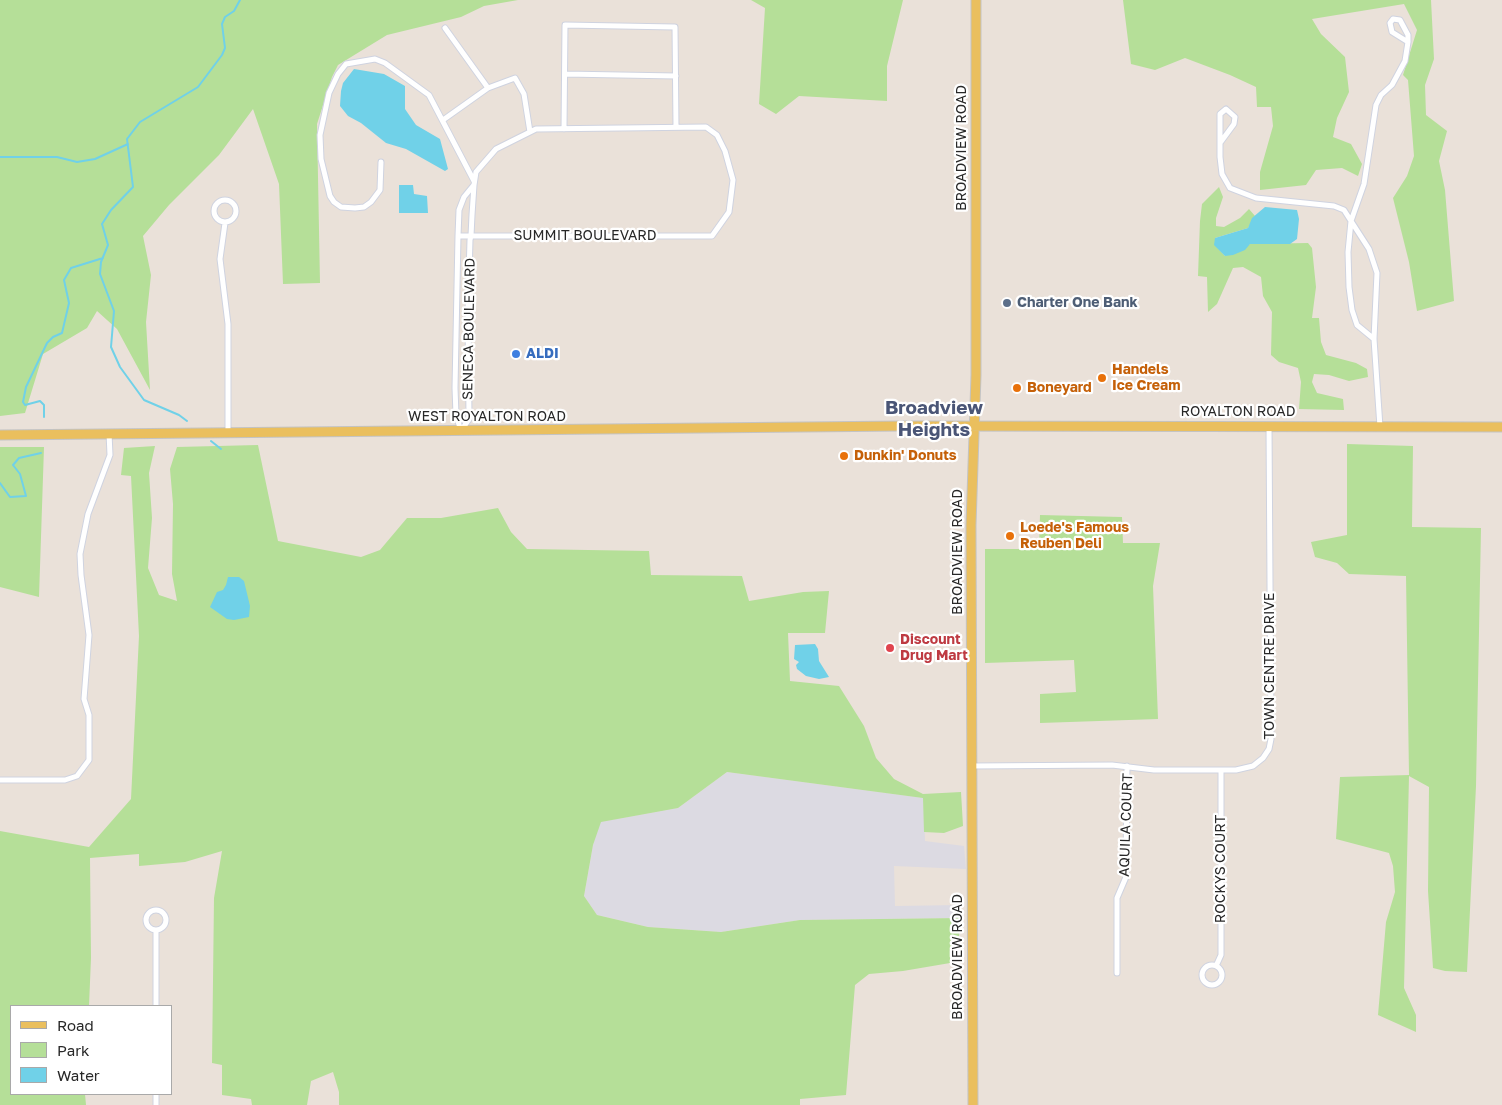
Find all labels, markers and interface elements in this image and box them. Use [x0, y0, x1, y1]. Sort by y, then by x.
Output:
street label: BROADVIEW ROAD [954, 85, 970, 211]
street label: SUMMIT BOULEVARD [513, 228, 657, 244]
street label: SENECA BOULEVARD [459, 258, 479, 400]
place label: Charter One Bank [1017, 295, 1138, 311]
marker: Charter One Bank [1001, 297, 1013, 309]
place label: ALDI [526, 346, 559, 362]
marker: ALDI [510, 348, 522, 360]
place label: Handels Ice Cream [1112, 362, 1180, 394]
marker: Handels Ice Cream [1096, 372, 1108, 384]
place label: Boneyard [1027, 380, 1092, 396]
marker: Boneyard [1011, 382, 1023, 394]
district label: Broadview Heights [885, 397, 983, 441]
street label: ROYALTON ROAD [1181, 404, 1295, 420]
street label: WEST ROYALTON ROAD [408, 409, 566, 425]
place label: Dunkin' Donuts [854, 448, 957, 464]
marker: Dunkin' Donuts [838, 450, 850, 462]
street label: BROADVIEW ROAD [950, 489, 966, 615]
place label: Loede's Famous Reuben Deli [1020, 520, 1129, 552]
marker: Loede's Famous Reuben Deli [1004, 530, 1016, 542]
street label: TOWN CENTRE DRIVE [1262, 593, 1278, 739]
place label: Discount Drug Mart [900, 632, 968, 664]
marker: Discount Drug Mart [884, 642, 896, 654]
street label: AQUILA COURT [1116, 773, 1136, 877]
street label: ROCKYS COURT [1213, 815, 1229, 923]
street label: BROADVIEW ROAD [950, 894, 966, 1020]
legend [10, 1005, 172, 1095]
text: Road [57, 1016, 94, 1034]
text: Park [57, 1041, 89, 1059]
text: Water [57, 1066, 100, 1084]

